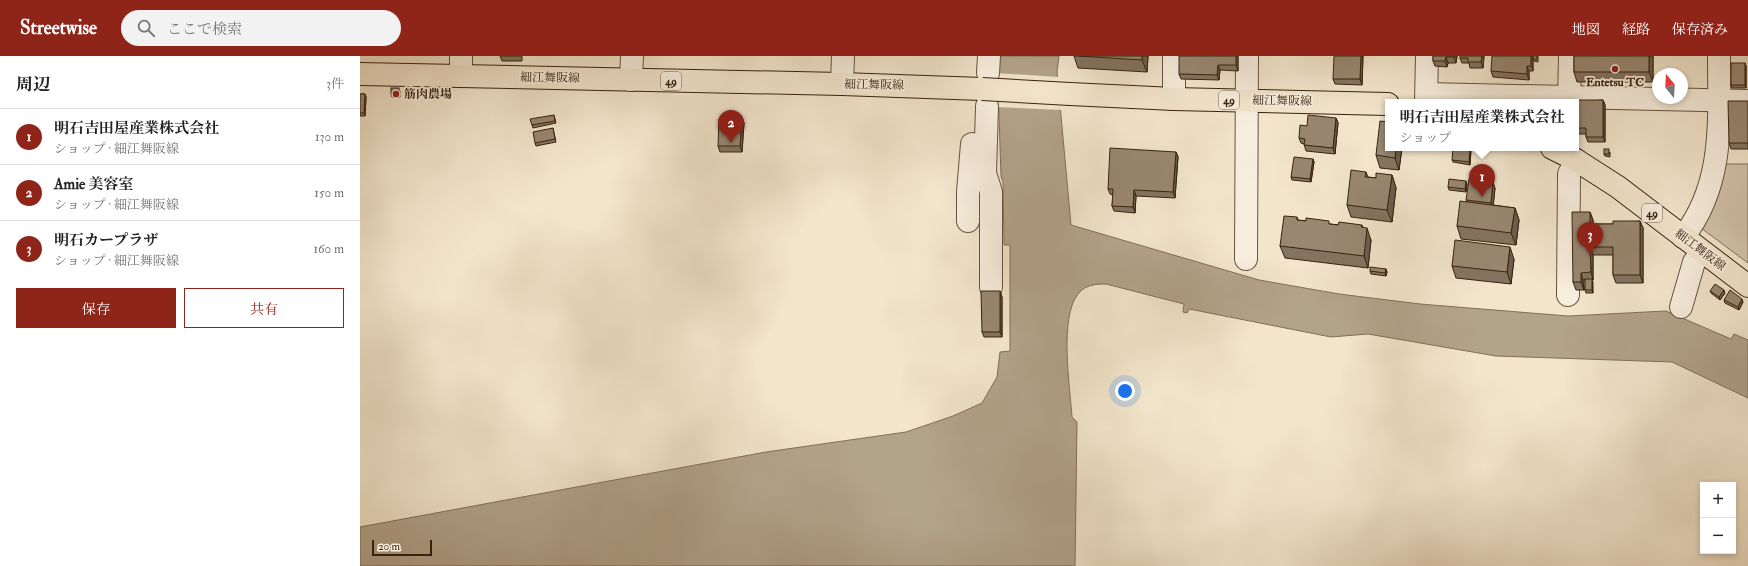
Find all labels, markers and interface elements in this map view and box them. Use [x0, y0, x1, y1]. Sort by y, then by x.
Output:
search box [121, 10, 401, 46]
text: Streetwise [20, 16, 97, 40]
icon: search [135, 17, 157, 39]
text: ここで検索 [167, 20, 242, 39]
text: 地図 [1572, 21, 1600, 38]
text: 経路 [1622, 21, 1650, 38]
text: 保存済み [1672, 21, 1728, 38]
marker: Entetsu TC [1610, 64, 1620, 74]
north arrow [1652, 68, 1688, 104]
street label: 細江舞阪線 [520, 70, 580, 86]
road number: 49 [661, 72, 681, 90]
text: 周辺 [16, 74, 50, 95]
place label: Entetsu TC [1586, 75, 1644, 90]
text: 3件 [326, 76, 344, 92]
street label: 細江舞阪線 [844, 77, 904, 93]
place label: 筋肉農場 [404, 87, 452, 102]
marker: 筋肉農場 [391, 89, 401, 99]
road number: 49 [1219, 91, 1239, 109]
street label: 細江舞阪線 [1252, 93, 1312, 109]
popup [1385, 99, 1579, 151]
text: 明石吉田屋産業株式会社 [1399, 108, 1565, 127]
pin: 2 [718, 110, 744, 143]
text: 明石吉田屋産業株式会社 [54, 119, 219, 138]
text: 1 [27, 129, 31, 145]
text: 130 m [315, 129, 344, 145]
text: ショップ [1399, 130, 1451, 146]
text: ショップ · 細江舞阪線 [54, 141, 179, 157]
pin: 1 [1469, 164, 1495, 197]
text: Amie 美容室 [54, 175, 134, 194]
text: 2 [26, 185, 32, 201]
text: 150 m [314, 185, 344, 201]
text: ショップ · 細江舞阪線 [54, 197, 179, 213]
road number: 49 [1642, 204, 1662, 222]
pin: 3 [1577, 222, 1603, 255]
street label: 細江舞阪線 [1672, 226, 1728, 274]
text: 明石カープラザ [54, 231, 158, 250]
text: 3 [27, 241, 32, 257]
text: 160 m [313, 241, 344, 257]
text: ショップ · 細江舞阪線 [54, 253, 179, 269]
button: 保存 [16, 288, 176, 328]
button: 共有 [184, 288, 344, 328]
your location [1115, 381, 1135, 401]
map controls [1700, 482, 1736, 554]
button: + [1700, 482, 1736, 518]
button: − [1700, 518, 1736, 554]
scale bar [372, 538, 432, 557]
text: 20 m [378, 540, 400, 553]

